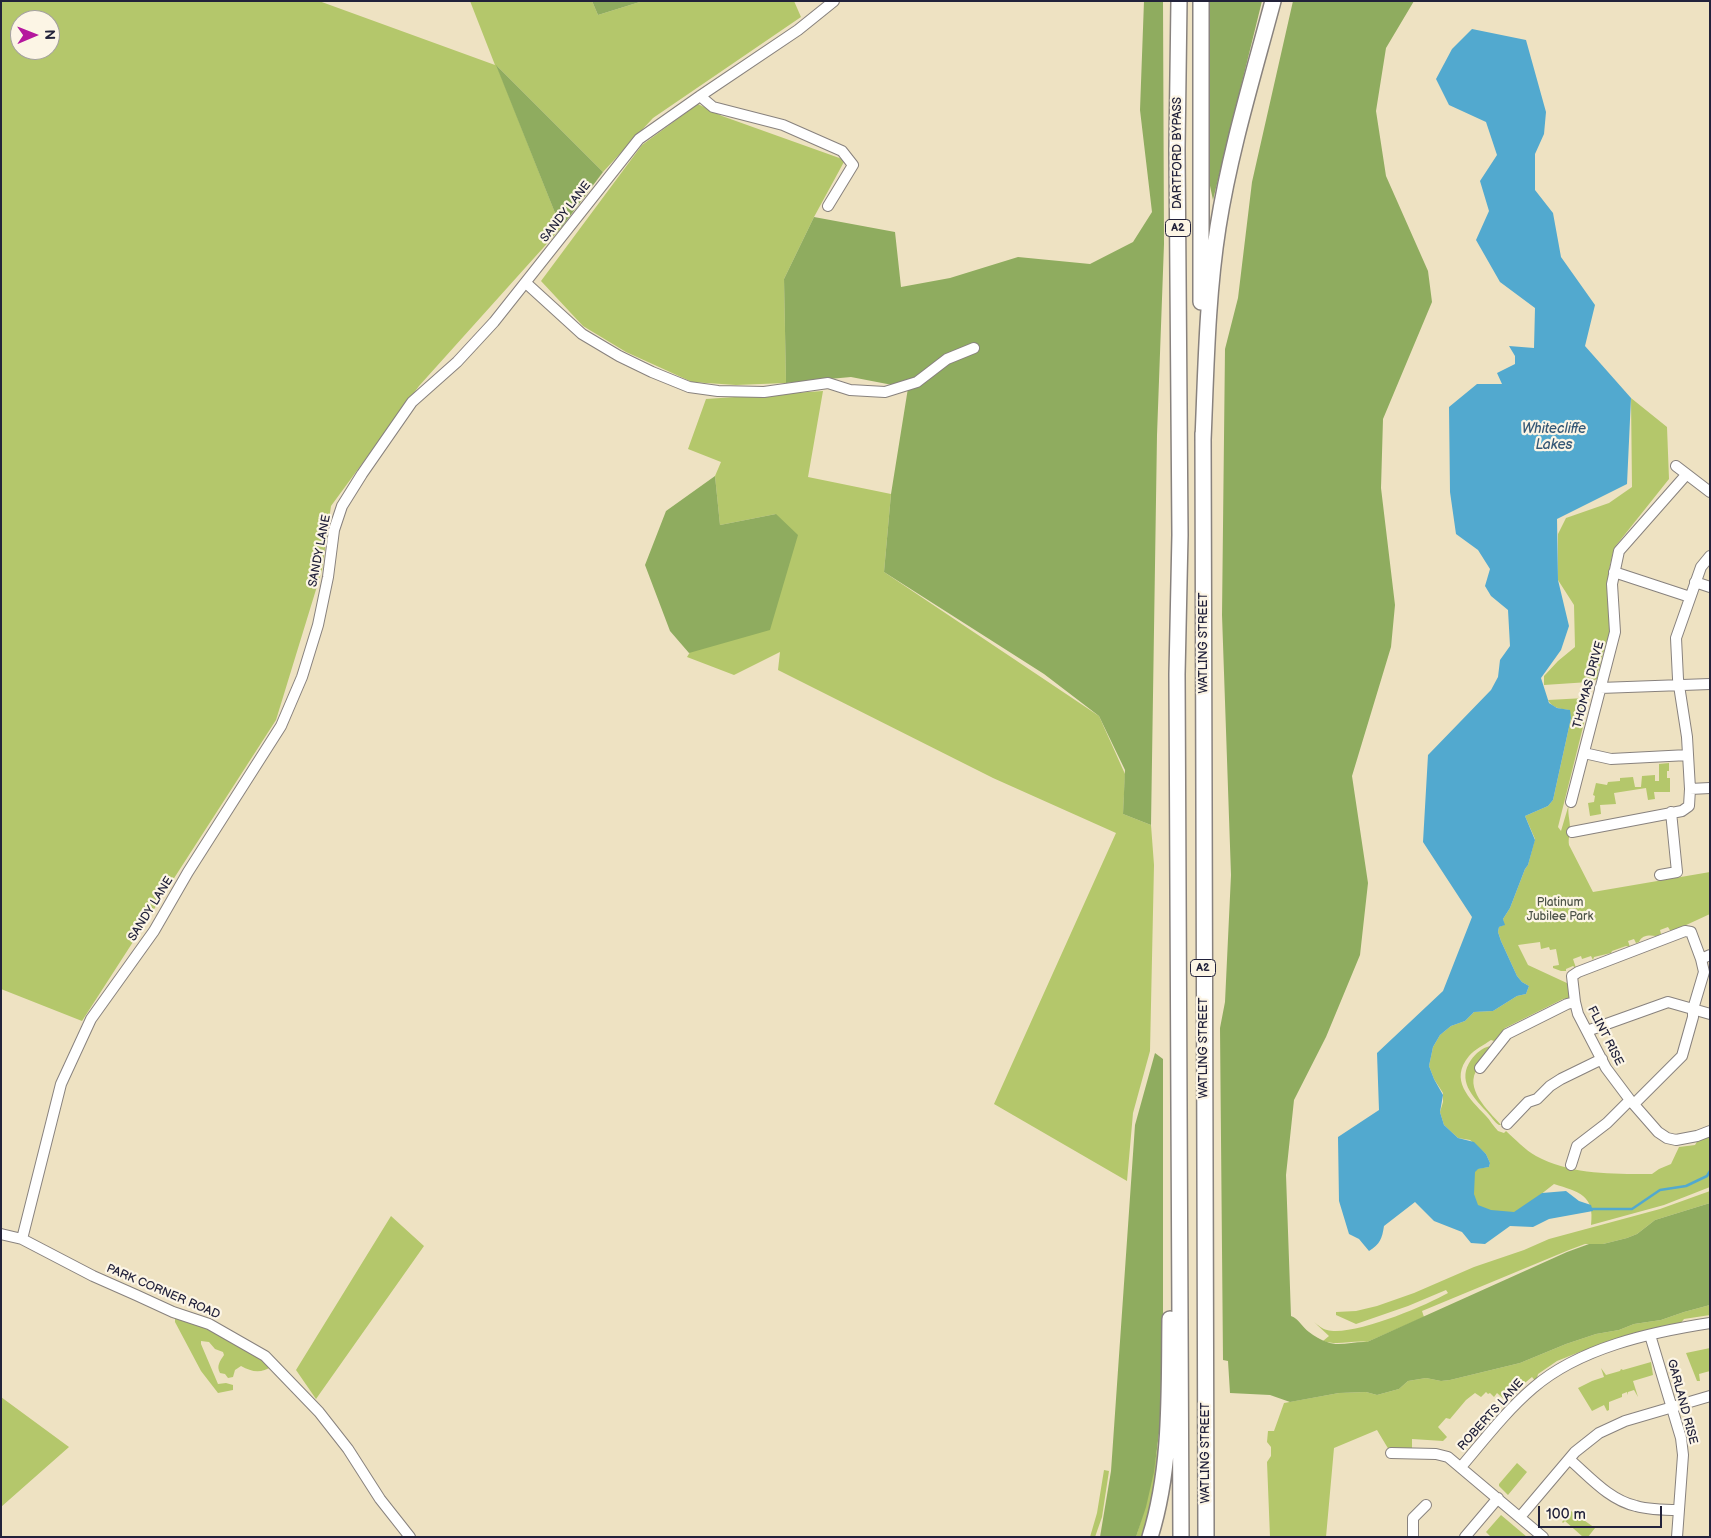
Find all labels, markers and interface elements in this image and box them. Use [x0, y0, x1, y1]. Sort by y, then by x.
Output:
north arrow [10, 10, 60, 60]
text: N [41, 29, 58, 40]
street label: DARTFORD BYPASS [1171, 97, 1185, 209]
street label: SANDY LANE [538, 179, 594, 245]
road number: A2 [1166, 220, 1190, 237]
water label: Whitecliffe Lakes [1522, 421, 1586, 454]
street label: SANDY LANE [306, 514, 334, 588]
street label: WATLING STREET [1197, 592, 1211, 694]
street label: THOMAS DRIVE [1570, 640, 1608, 730]
street label: SANDY LANE [125, 874, 177, 944]
park label: Platinum Jubilee Park [1527, 896, 1593, 924]
road number: A2 [1190, 960, 1216, 976]
street label: WATLING STREET [1197, 997, 1211, 1099]
street label: FLINT RISE [1584, 1004, 1626, 1068]
street label: PARK CORNER ROAD [104, 1262, 222, 1322]
street label: GARLAND RISE [1664, 1358, 1700, 1446]
street label: ROBERTS LANE [1455, 1376, 1527, 1454]
street label: WATLING STREET [1199, 1402, 1213, 1504]
scale bar [1541, 1496, 1665, 1528]
text: 100 m [1546, 1505, 1586, 1524]

